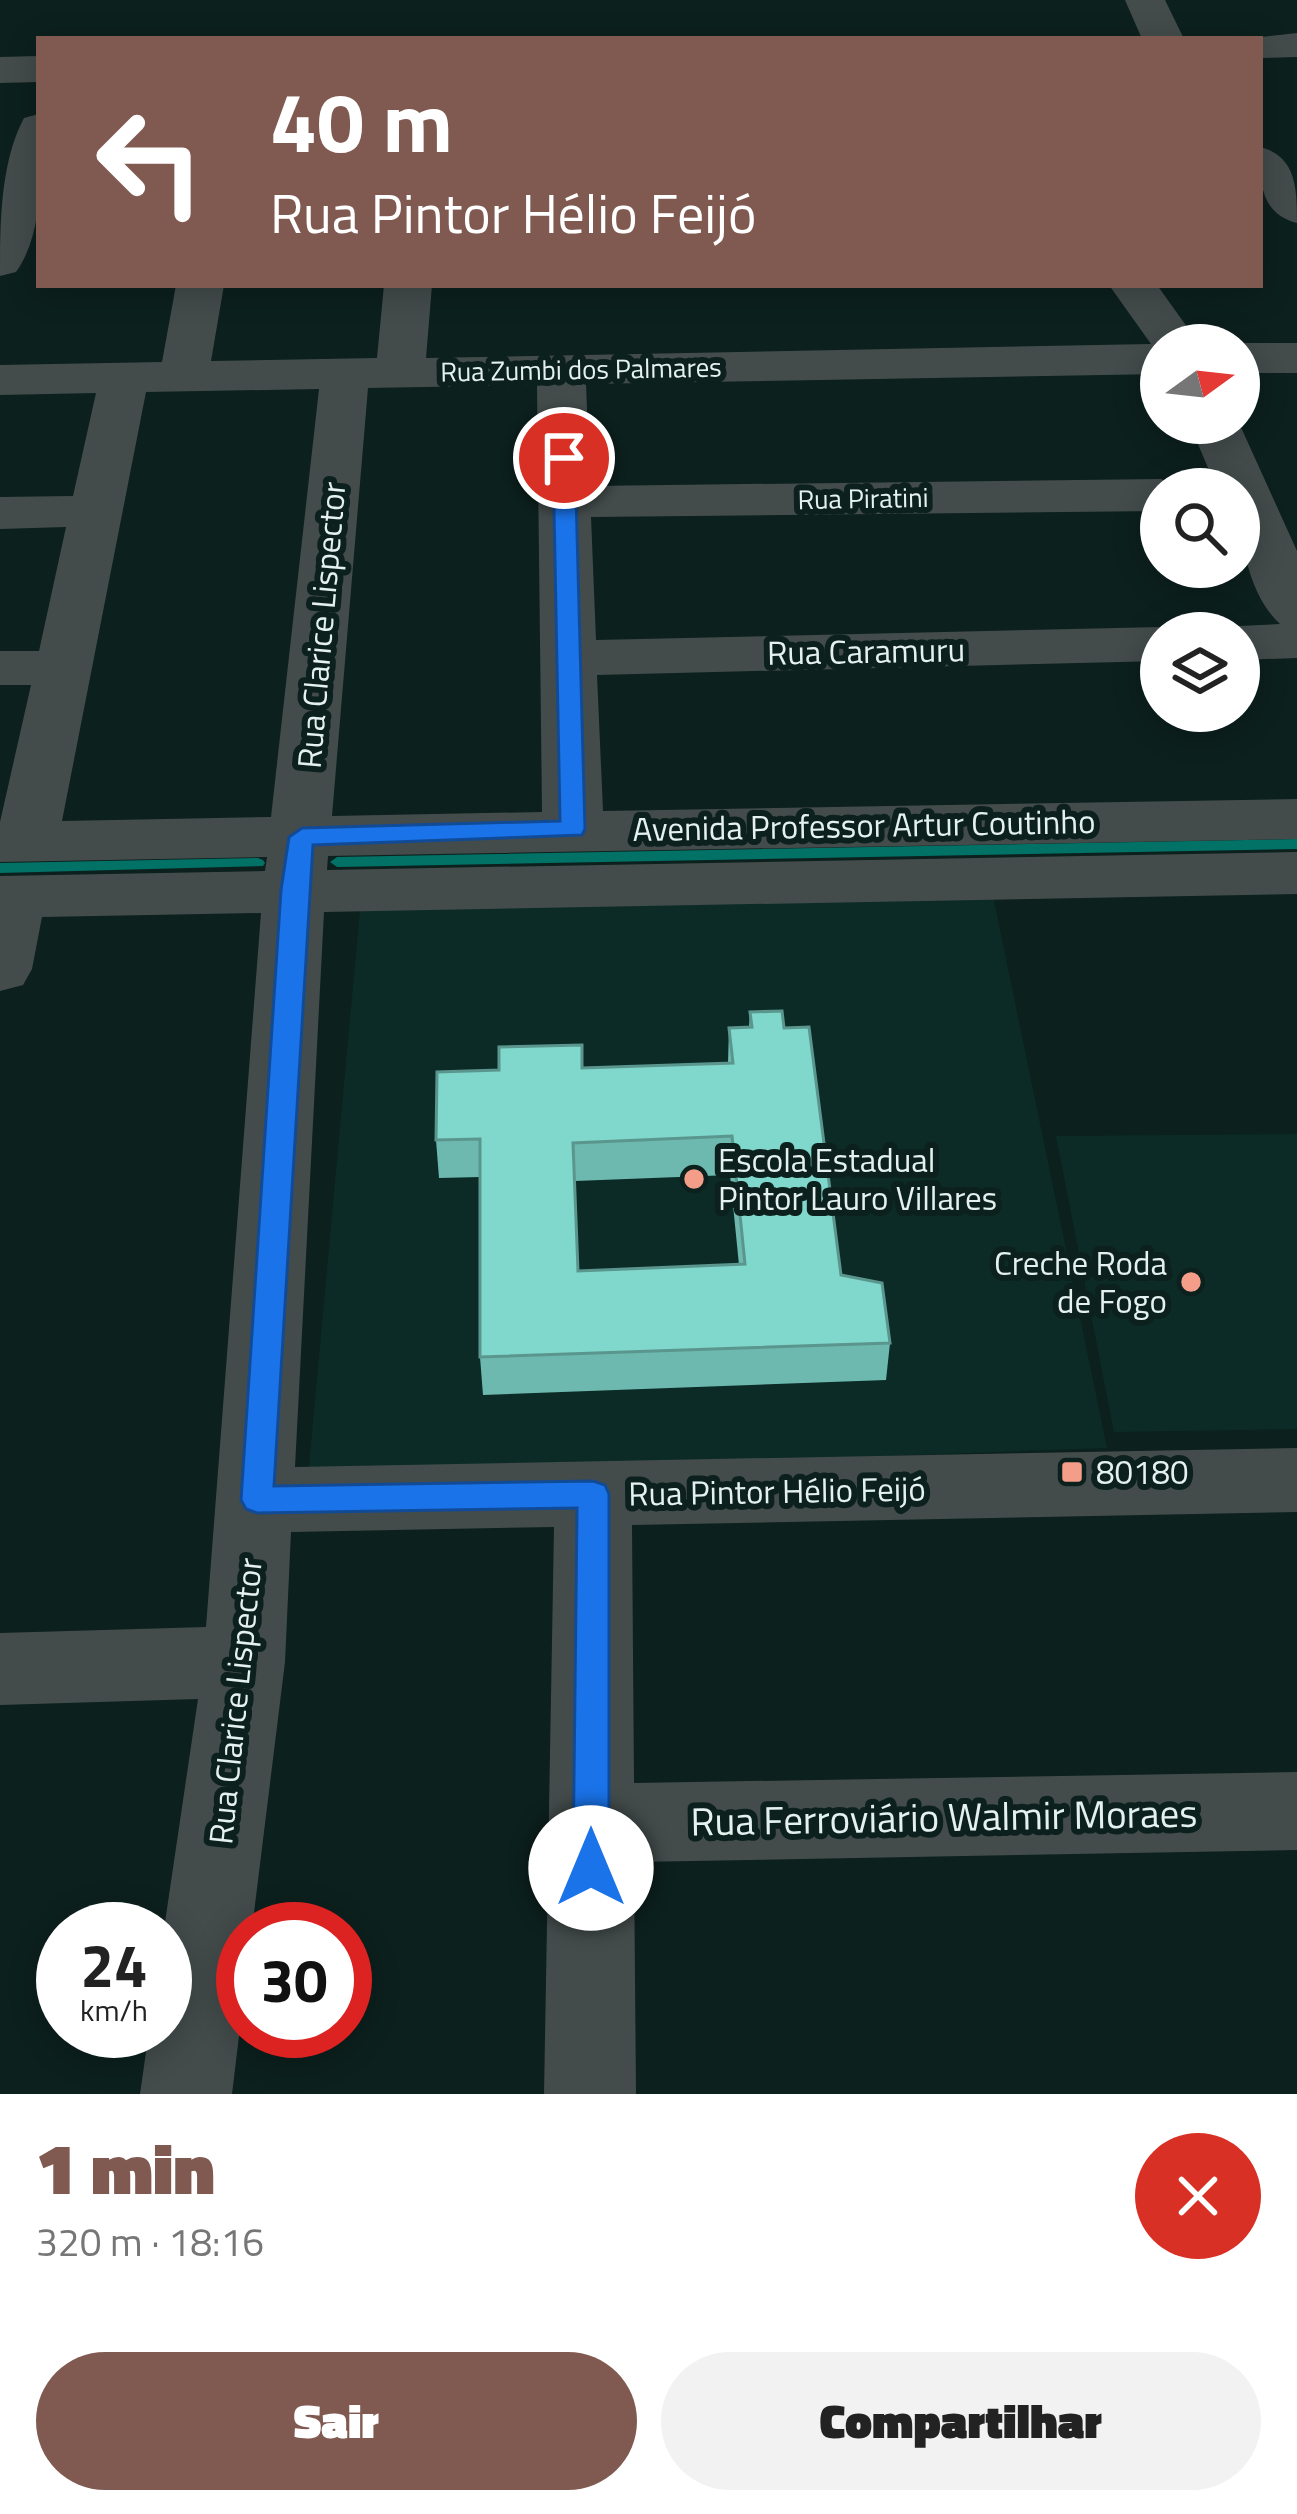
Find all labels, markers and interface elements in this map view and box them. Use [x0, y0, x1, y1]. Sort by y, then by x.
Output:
text: 40 m [270, 57, 453, 185]
icon: left [72, 84, 228, 240]
text: Rua Pintor Hélio Feijó [270, 172, 756, 254]
north arrow [1140, 324, 1260, 444]
map controls [1140, 324, 1260, 732]
street label: Rua Zumbi dos Palmares [440, 346, 722, 391]
pin [513, 407, 615, 509]
icon: arrive [531, 425, 597, 491]
button: search [1140, 468, 1260, 588]
street label: Rua Piratini [797, 476, 929, 519]
street label: Rua Clarice Lispector [284, 480, 358, 770]
button: layers [1140, 612, 1260, 732]
street label: Rua Caramuru [767, 624, 965, 678]
street label: Avenida Professor Artur Coutinho [632, 796, 1096, 854]
place label: Escola Estadual Pintor Lauro Villares [718, 1135, 997, 1223]
marker: Escola Estadual Pintor Lauro Villares [681, 1166, 707, 1192]
place label: Creche Roda de Fogo [994, 1238, 1167, 1326]
marker: Creche Roda de Fogo [1178, 1269, 1204, 1295]
place label: 80180 [1096, 1447, 1188, 1497]
marker: 80180 [1059, 1459, 1085, 1485]
street label: Rua Pintor Hélio Feijó [628, 1463, 926, 1519]
street label: Rua Clarice Lispector [195, 1555, 275, 1847]
street label: Rua Ferroviário Walmir Moraes [690, 1783, 1198, 1850]
position arrow [528, 1805, 654, 1931]
speed limit sign: 30 [216, 1902, 372, 2058]
text: 24 [80, 1919, 148, 2010]
text: km/h [80, 1987, 148, 2033]
text: 1 min [36, 2112, 215, 2222]
button: close [1135, 2133, 1261, 2259]
text: 320 m · 18:16 [36, 2212, 264, 2271]
button: Sair [36, 2352, 637, 2490]
button: Compartilhar [661, 2352, 1261, 2490]

